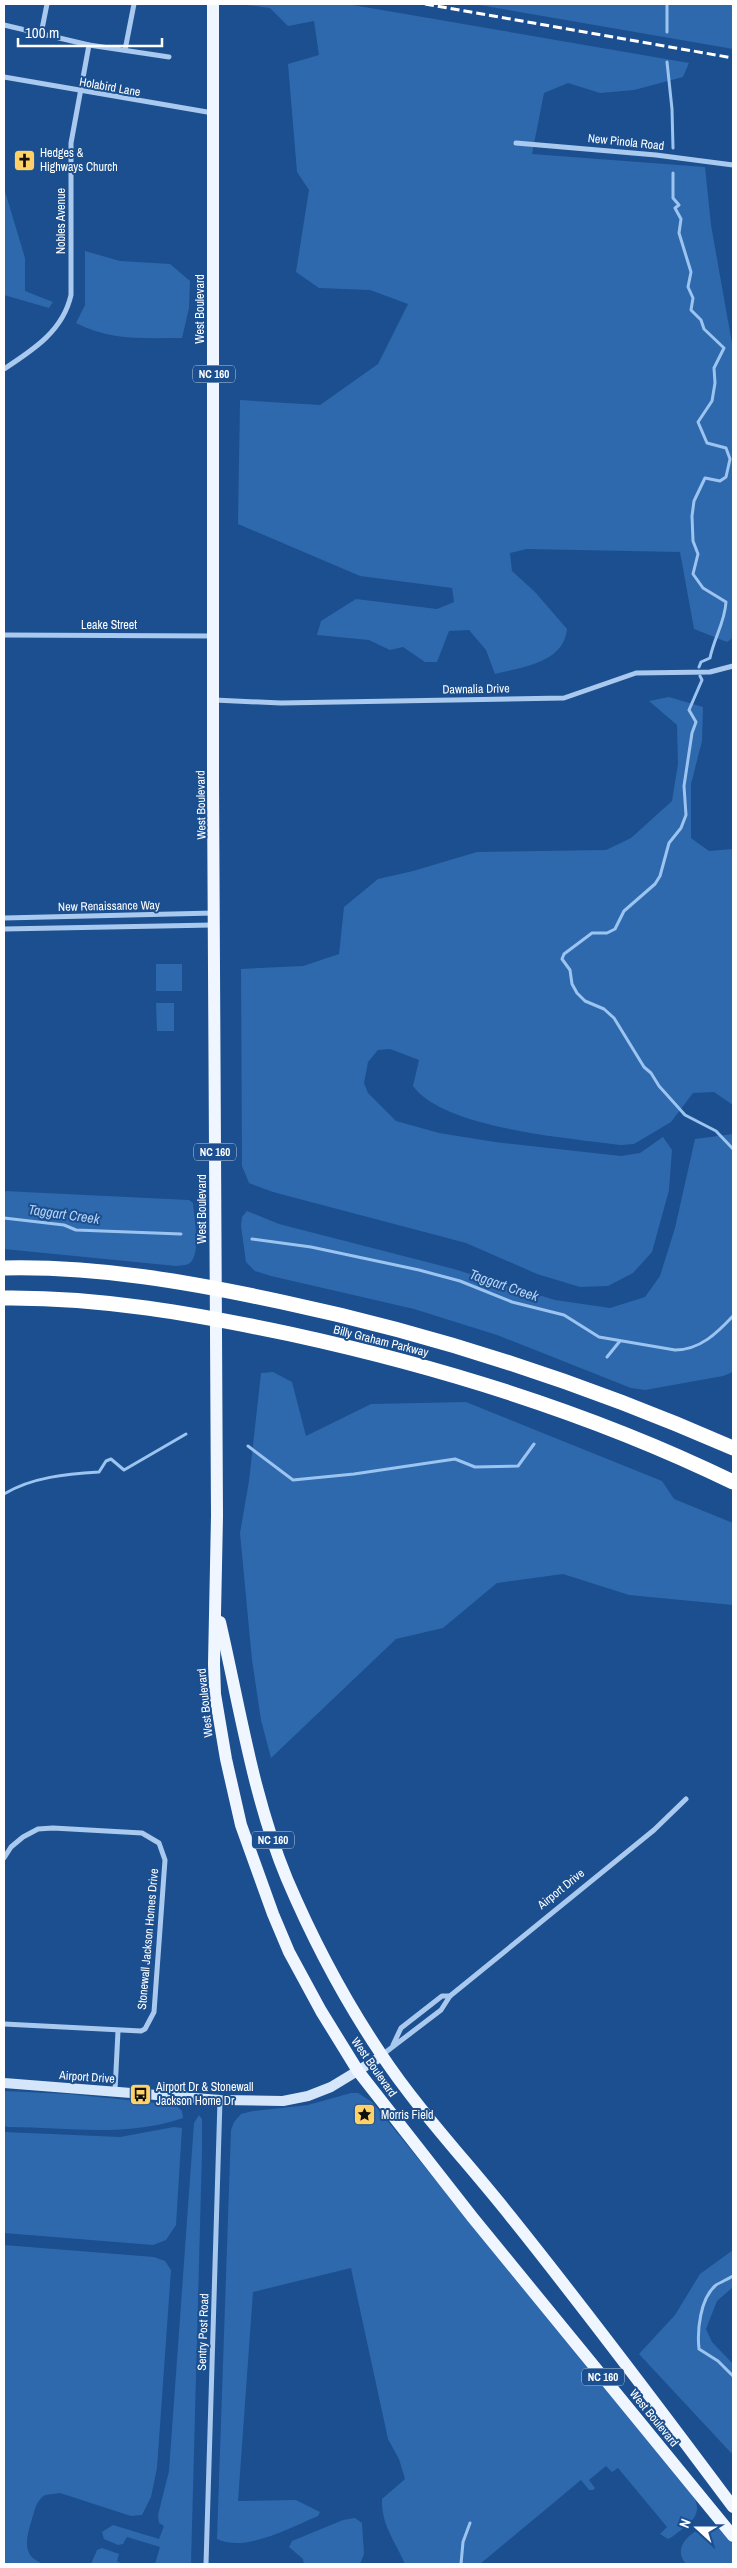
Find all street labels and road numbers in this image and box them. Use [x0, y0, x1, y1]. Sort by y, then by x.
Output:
street label: Holabird Lane [78, 74, 142, 100]
street label: New Pinola Road [587, 130, 665, 154]
street label: Nobles Avenue [53, 188, 69, 254]
street label: West Boulevard [192, 274, 208, 344]
road number: NC 160 [193, 366, 235, 382]
street label: Leake Street [81, 617, 137, 633]
street label: Dawnalia Drive [442, 680, 510, 698]
street label: West Boulevard [192, 770, 210, 840]
street label: New Renaissance Way [58, 897, 160, 915]
road number: NC 160 [194, 1144, 236, 1160]
street label: West Boulevard [194, 1174, 210, 1244]
street label: Billy Graham Parkway [332, 1321, 430, 1361]
street label: West Boulevard [193, 1668, 217, 1738]
road number: NC 160 [252, 1832, 294, 1848]
street label: Airport Drive [534, 1865, 588, 1913]
street label: Stonewall Jackson Homes Drive [134, 1868, 162, 2010]
street label: West Boulevard [348, 2034, 400, 2100]
street label: Airport Drive [58, 2067, 115, 2087]
street label: Sentry Post Road [194, 2293, 212, 2371]
road number: NC 160 [582, 2368, 624, 2386]
street label: West Boulevard [626, 2386, 682, 2450]

